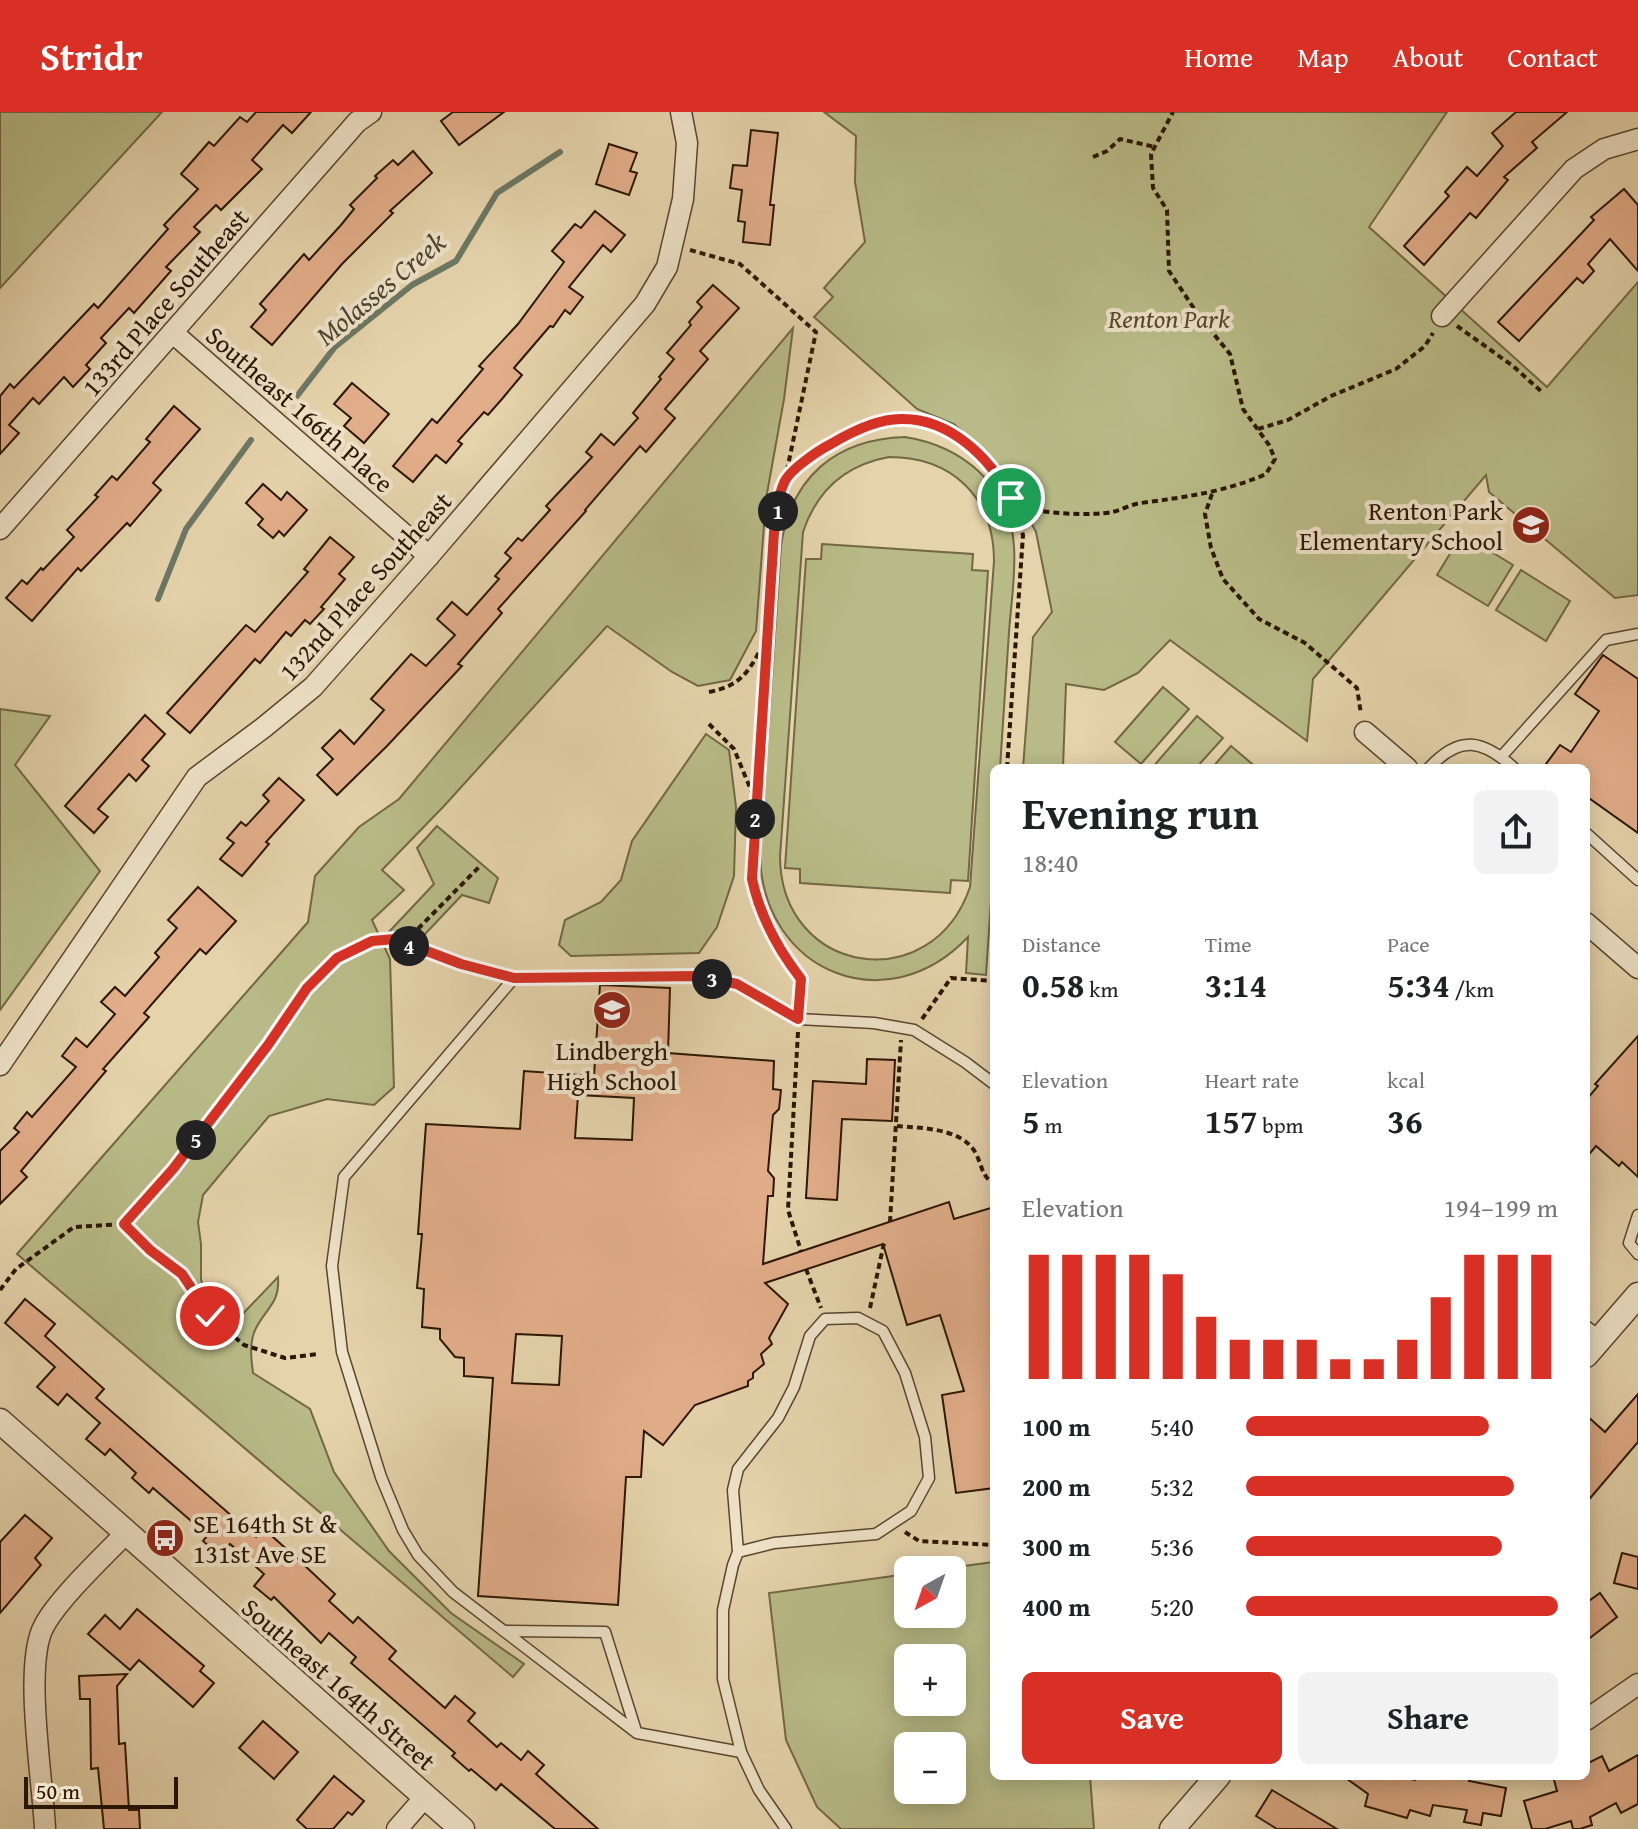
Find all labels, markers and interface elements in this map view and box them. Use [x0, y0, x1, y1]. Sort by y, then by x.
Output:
text: Stridr [40, 28, 143, 84]
text: Home [1184, 36, 1253, 77]
text: Map [1297, 36, 1349, 77]
text: About [1393, 36, 1463, 77]
text: Contact [1507, 36, 1598, 77]
street label: 133rd Place Southeast [72, 199, 258, 405]
water label: Molasses Creek [306, 221, 454, 355]
park label: Renton Park [1107, 299, 1230, 338]
street label: Southeast 166th Place [197, 316, 403, 502]
pin [977, 464, 1045, 532]
icon: arrive [989, 476, 1033, 520]
street label: 132nd Place Southeast [269, 483, 461, 689]
pin: 1 [758, 491, 798, 531]
place label: Renton Park Elementary School [1299, 491, 1504, 560]
text: 1 [772, 495, 784, 527]
school or university icon: Renton Park Elementary School [1510, 504, 1552, 546]
text: Evening run [1022, 781, 1259, 845]
button: share [1474, 790, 1558, 874]
pin: 2 [735, 799, 775, 839]
text: 2 [749, 803, 761, 835]
text: 18:40 [1022, 843, 1078, 882]
pin: 4 [389, 926, 429, 966]
text: Distance [1022, 928, 1101, 960]
text: Time [1205, 928, 1251, 960]
text: Pace [1387, 928, 1430, 960]
text: 4 [403, 930, 415, 962]
pin: 3 [692, 959, 732, 999]
text: 0.58 [1022, 960, 1084, 1009]
text: 3:14 [1205, 960, 1267, 1009]
text: 5:34 [1387, 960, 1450, 1009]
text: 3 [706, 963, 718, 995]
text: km [1084, 973, 1118, 1005]
text: /km [1450, 973, 1494, 1005]
school or university icon: Lindbergh High School [591, 989, 633, 1031]
place label: Lindbergh High School [547, 1031, 677, 1100]
text: Elevation [1022, 1064, 1108, 1096]
text: Heart rate [1205, 1064, 1299, 1096]
text: kcal [1387, 1064, 1425, 1096]
text: 5 [1022, 1096, 1040, 1145]
text: 157 [1205, 1096, 1258, 1145]
text: 36 [1387, 1096, 1423, 1145]
text: m [1040, 1109, 1062, 1141]
text: bpm [1258, 1109, 1304, 1141]
pin: 5 [176, 1120, 216, 1160]
text: 5 [190, 1124, 202, 1156]
text: Elevation [1022, 1188, 1124, 1227]
text: 194–199 m [1444, 1188, 1558, 1227]
pin [176, 1282, 244, 1350]
icon: check [188, 1294, 232, 1338]
text: 100 m [1022, 1407, 1090, 1446]
text: 5:40 [1150, 1407, 1194, 1446]
text: 200 m [1022, 1467, 1090, 1506]
text: 5:32 [1150, 1467, 1194, 1506]
place label: SE 164th St & 131st Ave SE [193, 1504, 337, 1573]
bus stop icon: SE 164th St & 131st Ave SE [144, 1517, 186, 1559]
text: 300 m [1022, 1527, 1090, 1566]
text: 5:36 [1150, 1527, 1194, 1566]
north arrow [894, 1556, 966, 1628]
map controls [894, 1556, 966, 1804]
text: 400 m [1022, 1587, 1090, 1626]
text: 5:20 [1150, 1587, 1194, 1626]
street label: Southeast 164th Street [233, 1588, 445, 1780]
button: + [894, 1644, 966, 1716]
button: Save [1022, 1672, 1282, 1764]
button: Share [1298, 1672, 1558, 1764]
button: − [894, 1732, 966, 1804]
scale bar [24, 1773, 178, 1809]
text: 50 m [36, 1775, 80, 1807]

